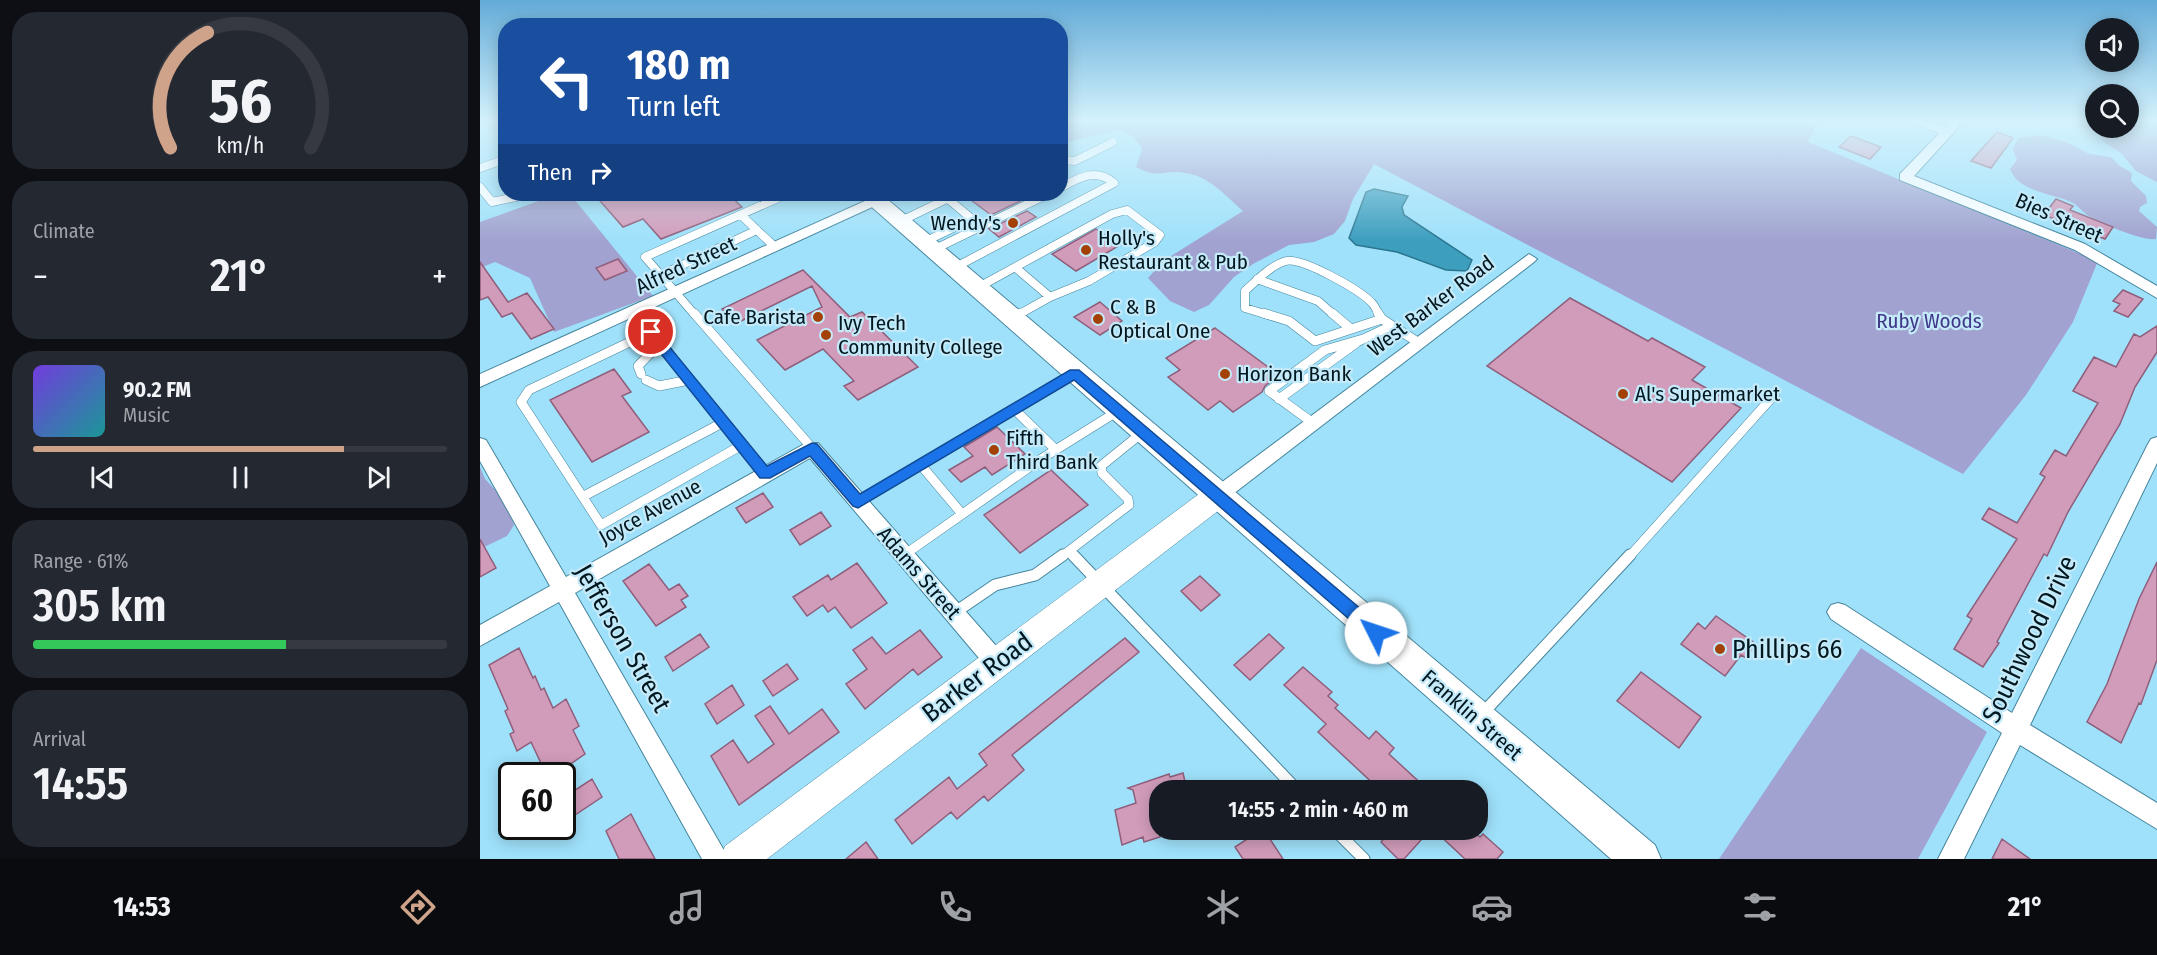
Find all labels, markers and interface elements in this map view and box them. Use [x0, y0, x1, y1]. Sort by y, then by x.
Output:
map controls [2085, 18, 2139, 138]
button: sound [2085, 18, 2139, 72]
text: 180 m [627, 40, 731, 90]
icon: left [528, 42, 606, 120]
text: 56 [208, 64, 272, 139]
button: search [2085, 84, 2139, 138]
text: Turn left [627, 91, 720, 123]
text: km/h [216, 133, 264, 159]
icon: right [584, 156, 617, 189]
text: Then [528, 159, 572, 186]
street label: Bies Street [2011, 187, 2107, 249]
place label: Wendy's [930, 210, 1001, 236]
marker: Wendy's [1006, 216, 1020, 230]
text: Climate [33, 219, 95, 243]
place label: Holly's Restaurant & Pub [1098, 225, 1248, 275]
street label: Alfred Street [632, 230, 741, 300]
marker: Holly's Restaurant & Pub [1079, 243, 1093, 257]
text: 21° [210, 249, 270, 303]
street label: West Barker Road [1363, 250, 1499, 362]
text: − [33, 257, 48, 297]
text: + [432, 257, 447, 297]
place label: C & B Optical One [1110, 294, 1211, 344]
place label: Cafe Barista [703, 304, 806, 330]
pin [625, 306, 676, 357]
park label: Ruby Woods [1876, 308, 1982, 334]
marker: Cafe Barista [811, 310, 825, 324]
place label: Ivy Tech Community College [838, 310, 1003, 360]
marker: C & B Optical One [1091, 312, 1105, 326]
icon: arrive [634, 315, 667, 348]
marker: Ivy Tech Community College [819, 328, 833, 342]
place label: Horizon Bank [1237, 361, 1351, 387]
marker: Horizon Bank [1218, 367, 1232, 381]
text: 90.2 FM [123, 376, 191, 403]
place label: Al's Supermarket [1635, 381, 1780, 407]
marker: Al's Supermarket [1616, 387, 1630, 401]
text: Music [123, 403, 170, 427]
place label: Fifth Third Bank [1006, 425, 1098, 475]
marker: Fifth Third Bank [987, 443, 1001, 457]
icon: previous [86, 461, 119, 494]
icon: pause [224, 461, 257, 494]
icon: next [362, 461, 395, 494]
street label: Joyce Avenue [594, 473, 706, 551]
street label: Adams Street [872, 521, 966, 625]
text: Range · 61% [33, 549, 128, 573]
street label: Southwood Drive [1976, 551, 2083, 728]
street label: Jefferson Street [568, 559, 678, 718]
text: 305 km [33, 579, 167, 633]
position arrow [1344, 601, 1408, 665]
street label: Barker Road [916, 626, 1038, 729]
place label: Phillips 66 [1732, 634, 1842, 665]
marker: Phillips 66 [1713, 642, 1727, 656]
street label: Franklin Street [1416, 664, 1528, 766]
text: Arrival [33, 727, 86, 751]
text: 14:55 [33, 757, 128, 811]
speed limit sign: 60 [498, 762, 576, 840]
text: 14:55 · 2 min · 460 m [1228, 796, 1409, 823]
icon: directions [397, 886, 439, 928]
icon: music [666, 886, 708, 928]
icon: phone [934, 886, 976, 928]
icon: climate [1202, 886, 1244, 928]
icon: car [1471, 886, 1513, 928]
icon: filters [1739, 886, 1781, 928]
text: 14:53 [113, 891, 171, 923]
text: 21° [2008, 891, 2044, 923]

